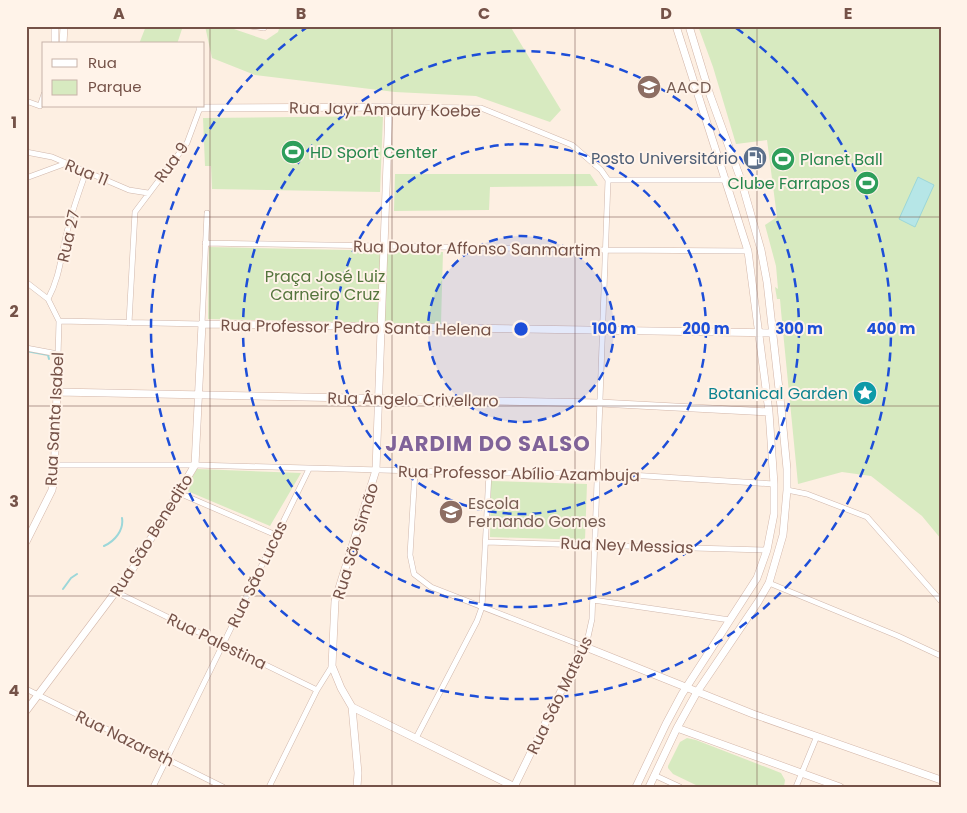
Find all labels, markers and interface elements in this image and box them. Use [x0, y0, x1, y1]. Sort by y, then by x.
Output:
text: A [113, 2, 125, 25]
text: B [296, 2, 306, 25]
text: C [478, 2, 490, 25]
text: D [660, 2, 672, 25]
text: E [844, 2, 852, 25]
legend [42, 42, 205, 108]
text: Rua [88, 52, 117, 73]
school or university icon: AACD [636, 74, 662, 100]
text: Parque [88, 76, 141, 97]
place label: AACD [666, 76, 711, 99]
street label: Rua Jayr Amaury Koebe [289, 96, 481, 123]
text: 1 [11, 111, 17, 134]
street label: Rua 9 [149, 137, 194, 187]
sports icon: HD Sport Center [280, 139, 306, 165]
place label: HD Sport Center [310, 141, 437, 164]
fuel station icon: Posto Universitário [742, 145, 768, 171]
sports icon: Planet Ball [770, 146, 796, 172]
place label: Posto Universitário [591, 147, 738, 170]
place label: Planet Ball [800, 148, 883, 171]
street label: Rua 11 [62, 153, 112, 192]
sports icon: Clube Farrapos [854, 170, 880, 196]
place label: Clube Farrapos [727, 172, 850, 195]
street label: Rua 27 [51, 207, 86, 265]
street label: Rua Doutor Affonso Sanmartim [353, 235, 601, 262]
park label: Praça José Luiz Carneiro Cruz [265, 265, 385, 306]
text: 2 [9, 300, 19, 323]
street label: Rua Professor Pedro Santa Helena [220, 314, 491, 341]
text: 100 m [592, 318, 636, 339]
text: 200 m [682, 318, 730, 339]
text: 300 m [775, 318, 823, 339]
text: 400 m [867, 318, 916, 339]
centre of rings [512, 320, 530, 338]
street label: Rua Santa Isabel [40, 351, 69, 487]
place icon: Botanical Garden [852, 380, 878, 406]
place label: Botanical Garden [708, 382, 848, 405]
street label: Rua Ângelo Crivellaro [327, 387, 499, 412]
district label: JARDIM DO SALSO [385, 429, 591, 458]
street label: Rua Professor Abílio Azambuja [398, 460, 640, 487]
street label: Rua São Benedito [104, 470, 198, 601]
street label: Rua São Simão [327, 480, 384, 602]
text: 3 [9, 490, 19, 513]
place label: Escola Fernando Gomes [468, 492, 606, 533]
school or university icon: Escola Fernando Gomes [438, 499, 464, 525]
street label: Rua São Lucas [222, 517, 293, 631]
street label: Rua Ney Messias [560, 532, 694, 559]
street label: Rua Palestina [163, 607, 270, 675]
street label: Rua São Mateus [521, 632, 598, 758]
text: 4 [9, 679, 20, 702]
street label: Rua Nazareth [72, 705, 178, 772]

